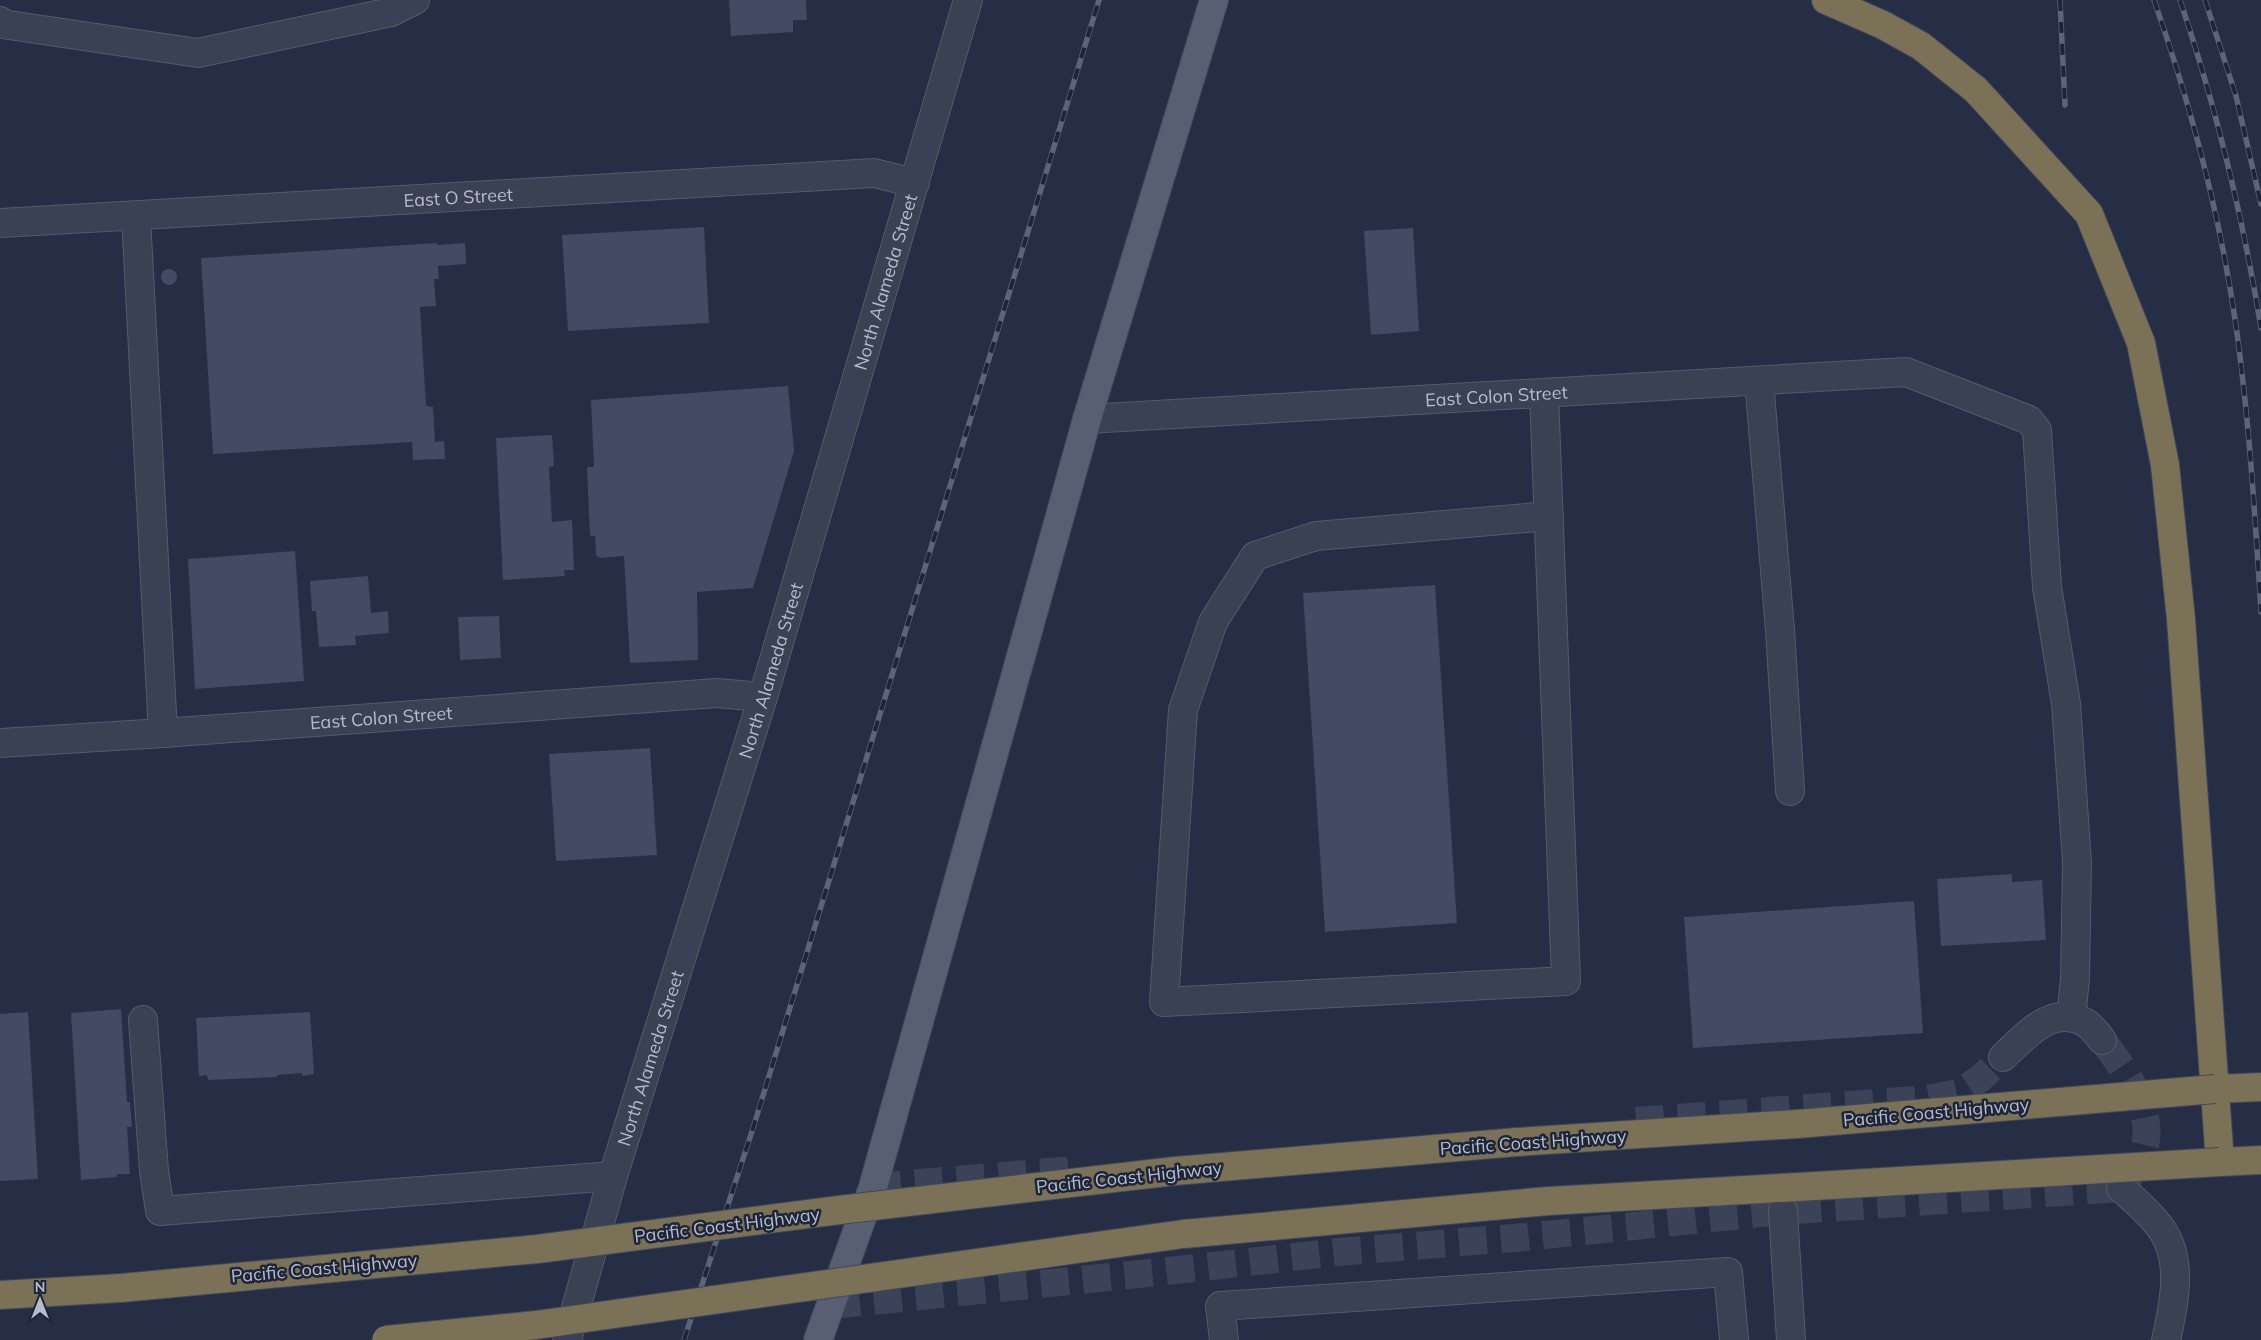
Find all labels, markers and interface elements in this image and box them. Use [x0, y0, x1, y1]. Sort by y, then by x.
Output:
street label: East O Street [403, 182, 514, 211]
street label: North Alameda Street [848, 191, 922, 373]
street label: East Colon Street [1424, 380, 1568, 411]
street label: North Alameda Street [733, 580, 808, 761]
street label: East Colon Street [309, 701, 453, 734]
street label: North Alameda Street [612, 967, 688, 1148]
street label: Pacific Coast Highway [1842, 1092, 2031, 1132]
street label: Pacific Coast Highway [1439, 1124, 1627, 1160]
street label: Pacific Coast Highway [1035, 1156, 1224, 1198]
street label: Pacific Coast Highway [633, 1202, 822, 1248]
street label: Pacific Coast Highway [230, 1248, 419, 1288]
north arrow [15, 1275, 65, 1325]
text: N [35, 1278, 45, 1296]

